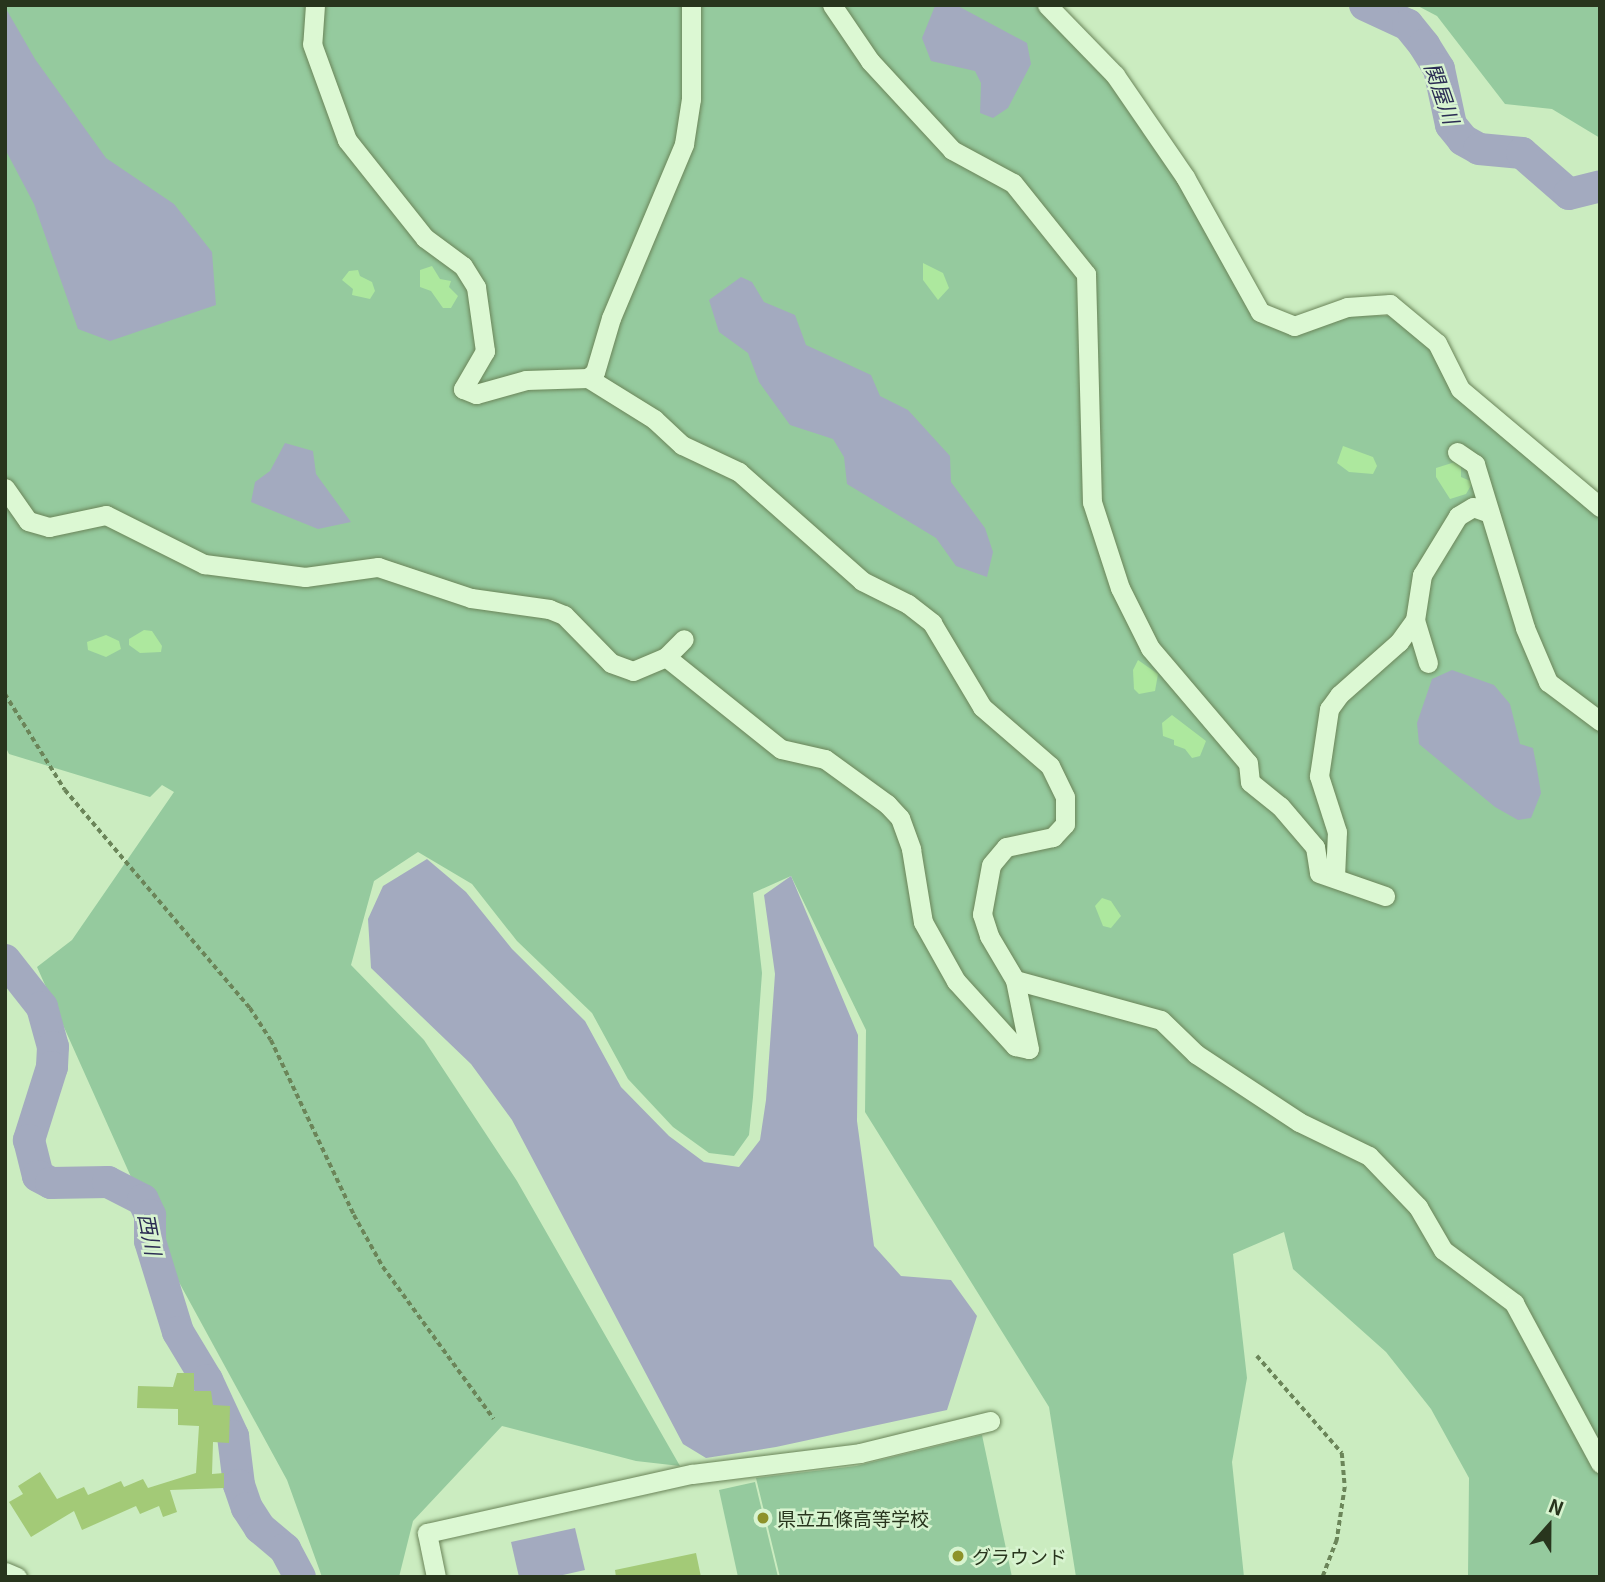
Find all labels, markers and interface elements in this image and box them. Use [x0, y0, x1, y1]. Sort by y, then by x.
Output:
water label: 関屋川 [1421, 59, 1465, 127]
water label: 西川 [135, 1211, 167, 1257]
north arrow [1514, 1491, 1584, 1561]
text: N [1545, 1491, 1568, 1521]
place label: 県立五條高等学校 [777, 1507, 929, 1529]
marker: 県立五條高等学校 [755, 1510, 771, 1526]
place label: グラウンド [972, 1545, 1067, 1567]
marker: グラウンド [950, 1548, 966, 1564]

